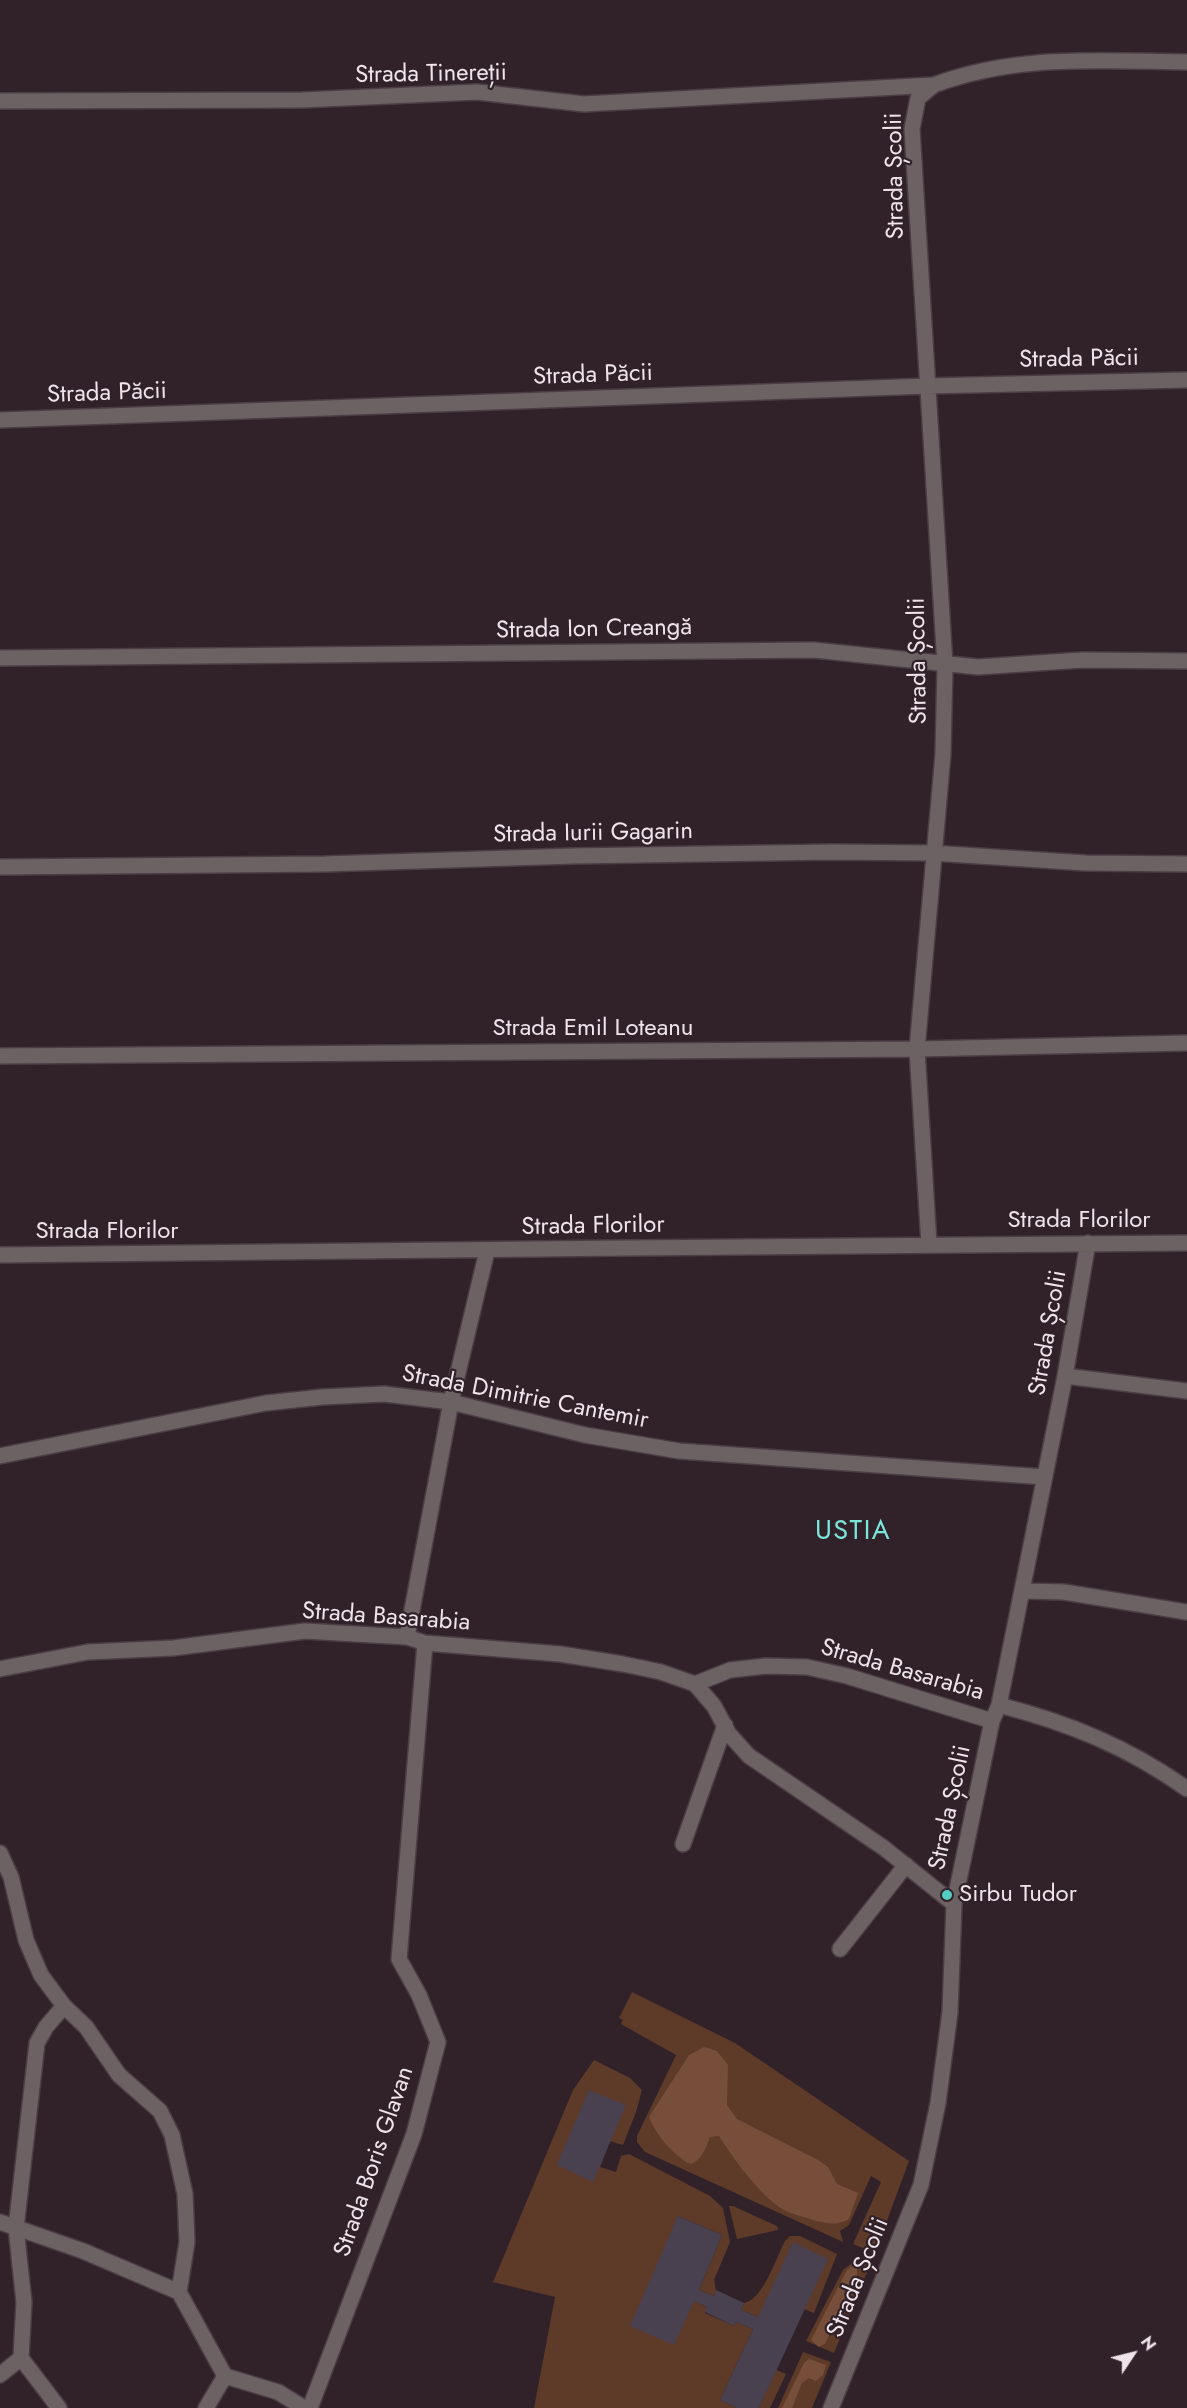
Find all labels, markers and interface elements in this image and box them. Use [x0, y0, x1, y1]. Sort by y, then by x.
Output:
street label: Strada Tinereții [355, 59, 507, 91]
street label: Strada Școlii [880, 112, 912, 240]
street label: Strada Păcii [1019, 345, 1139, 375]
street label: Strada Păcii [533, 360, 653, 392]
street label: Strada Păcii [47, 378, 167, 410]
street label: Strada Școlii [903, 597, 935, 725]
street label: Strada Ion Creangă [496, 614, 692, 646]
street label: Strada Iurii Gagarin [493, 818, 693, 850]
street label: Strada Emil Loteanu [493, 1015, 693, 1043]
street label: Strada Florilor [1007, 1207, 1151, 1235]
street label: Strada Florilor [521, 1211, 665, 1243]
street label: Strada Florilor [35, 1218, 179, 1246]
street label: Strada Școlii [1024, 1268, 1074, 1398]
street label: Strada Dimitrie Cantemir [399, 1360, 651, 1436]
district label: USTIA [815, 1516, 891, 1548]
street label: Strada Basarabia [301, 1598, 471, 1638]
street label: Strada Basarabia [817, 1634, 987, 1708]
street label: Strada Școlii [924, 1743, 978, 1873]
place label: Sirbu Tudor [959, 1881, 1077, 1909]
marker: Sirbu Tudor [940, 1888, 954, 1902]
street label: Strada Boris Glavan [329, 2063, 421, 2261]
street label: Strada Școlii [822, 2214, 896, 2342]
north arrow [1103, 2324, 1163, 2384]
text: N [1135, 2332, 1161, 2355]

